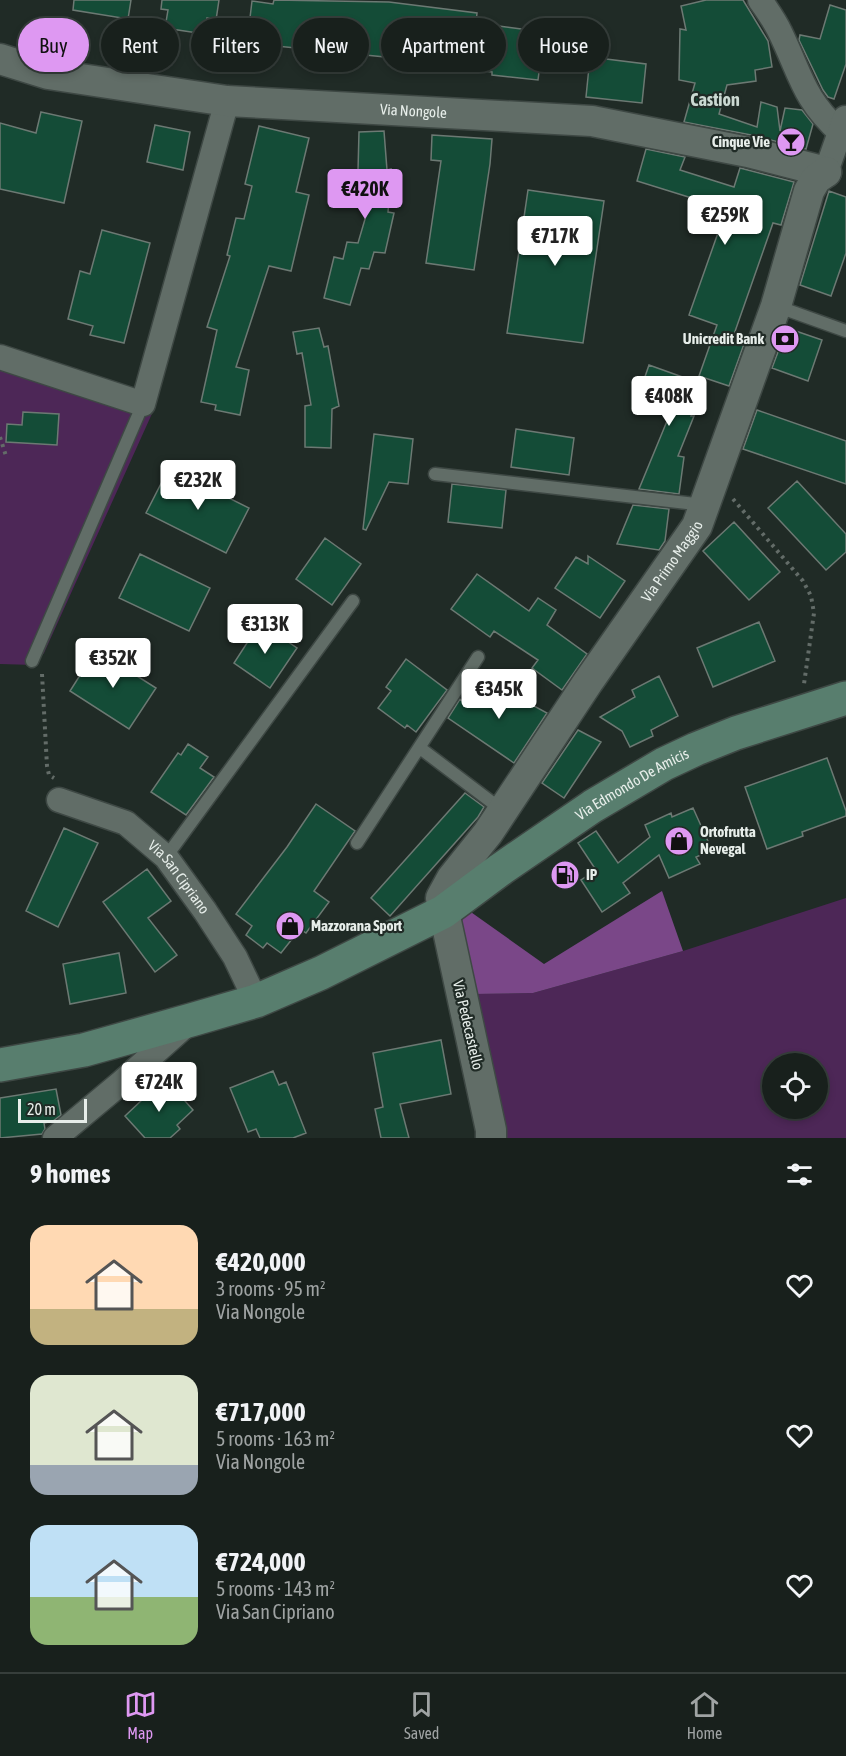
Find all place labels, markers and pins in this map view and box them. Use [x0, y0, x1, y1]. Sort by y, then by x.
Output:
bar icon: Cinque Vie [775, 126, 807, 158]
place label: Cinque Vie [712, 133, 770, 150]
pin: €420K [323, 169, 407, 220]
pin: €259K [683, 195, 767, 246]
pin: €717K [513, 216, 597, 267]
bank icon: Unicredit Bank [769, 323, 801, 355]
place label: Unicredit Bank [683, 330, 764, 347]
pin: €408K [627, 376, 711, 427]
pin: €232K [156, 460, 240, 511]
pin: €313K [223, 604, 307, 655]
pin: €352K [71, 638, 155, 689]
pin: €345K [457, 669, 541, 720]
place label: Ortofrutta Nevegal [700, 823, 756, 857]
shop icon: Ortofrutta Nevegal [663, 825, 695, 857]
fuel station icon: IP [549, 859, 581, 891]
place label: IP [586, 866, 598, 883]
shop icon: Mazzorana Sport [274, 910, 306, 942]
place label: Mazzorana Sport [311, 917, 403, 934]
pin: €724K [117, 1062, 201, 1113]

